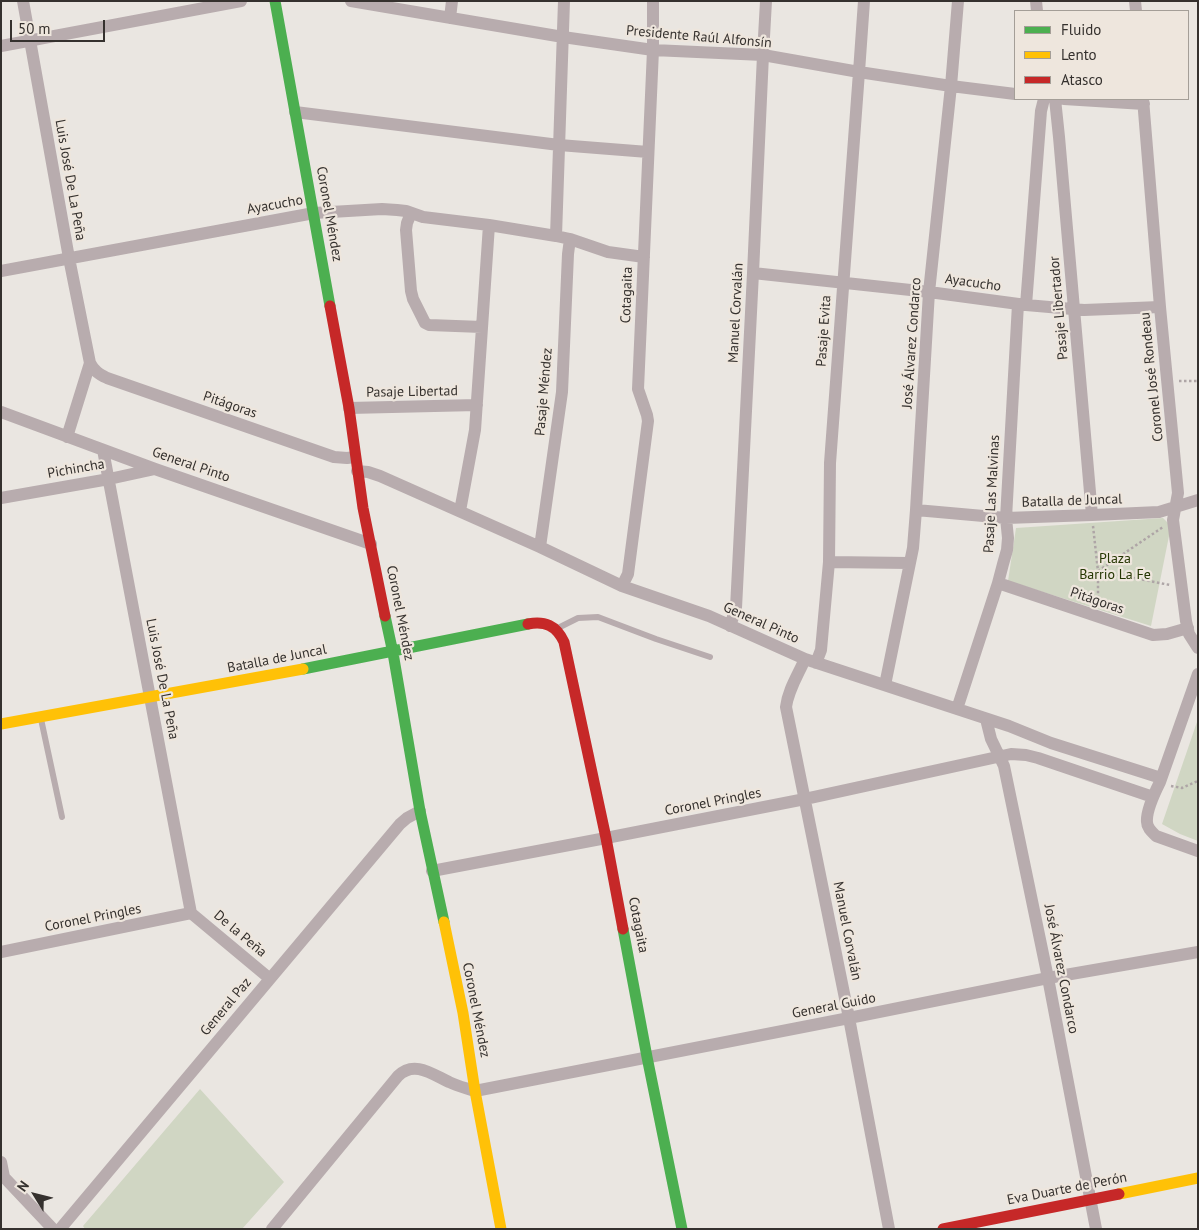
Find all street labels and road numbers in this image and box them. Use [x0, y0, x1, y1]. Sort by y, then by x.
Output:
street label: Presidente Raúl Alfonsín [625, 22, 773, 52]
street label: Luis José De La Peña [51, 118, 89, 242]
street label: Coronel Méndez [312, 165, 346, 263]
street label: Ayacucho [246, 192, 304, 218]
street label: Pasaje Libertador [1046, 255, 1072, 361]
street label: Manuel Corvalán [725, 262, 747, 364]
street label: Cotagaita [618, 266, 636, 324]
street label: Ayacucho [944, 271, 1002, 295]
street label: José Álvarez Condarco [899, 277, 925, 409]
street label: Pasaje Evita [813, 295, 835, 367]
street label: Coronel José Rondeau [1137, 311, 1167, 443]
street label: Pasaje Méndez [532, 347, 556, 437]
street label: Pasaje Libertad [366, 383, 458, 401]
street label: Pitágoras [201, 388, 259, 422]
street label: Pasaje Las Malvinas [981, 434, 1003, 554]
street label: General Pinto [150, 444, 232, 486]
street label: Pichincha [46, 456, 106, 482]
street label: Batalla de Juncal [1021, 491, 1123, 511]
street label: Coronel Méndez [383, 564, 417, 662]
street label: Pitágoras [1068, 584, 1126, 618]
street label: General Pinto [720, 599, 802, 647]
street label: Luis José De La Peña [142, 617, 182, 741]
street label: Batalla de Juncal [226, 641, 328, 677]
street label: Coronel Pringles [663, 784, 763, 820]
street label: Manuel Corvalán [829, 880, 865, 982]
street label: Cotagaita [624, 896, 652, 954]
street label: Coronel Pringles [43, 900, 143, 936]
street label: José Álvarez Condarco [1040, 903, 1082, 1035]
street label: De la Peña [210, 907, 270, 961]
street label: Coronel Méndez [459, 961, 493, 1059]
street label: General Paz [197, 975, 255, 1039]
street label: General Guido [791, 990, 877, 1022]
street label: Eva Duarte de Perón [1006, 1169, 1128, 1209]

